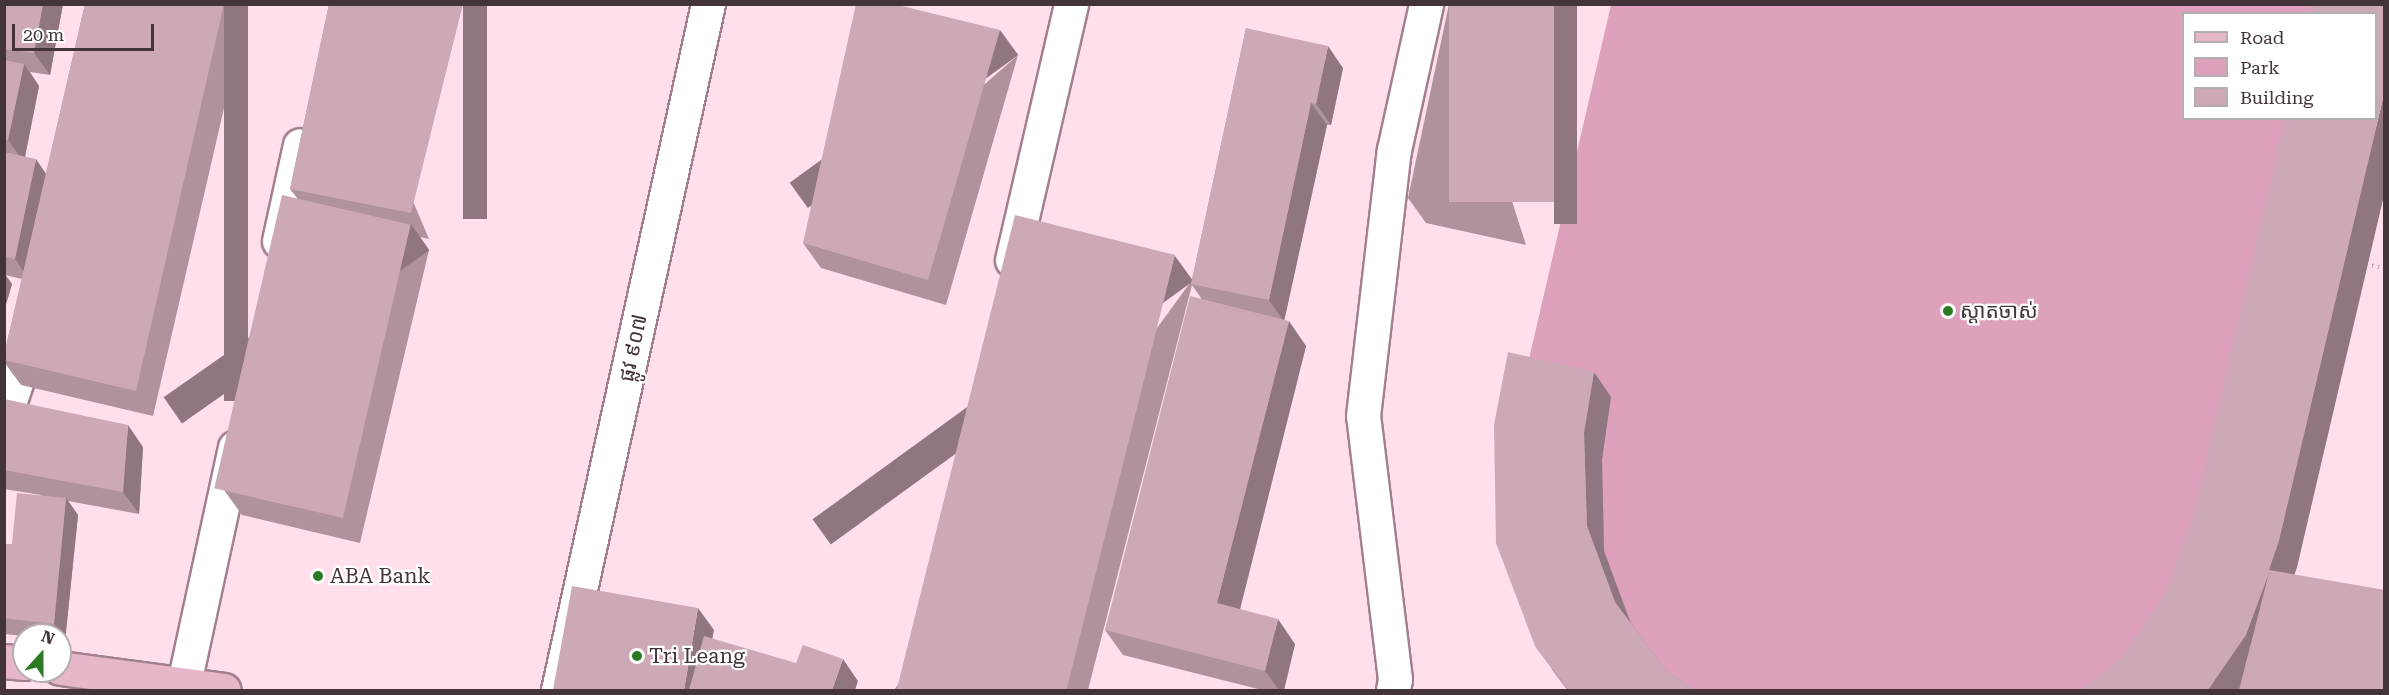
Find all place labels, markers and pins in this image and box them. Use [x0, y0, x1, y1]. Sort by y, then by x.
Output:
place label: ស្ដាតចាស់ [1960, 298, 2038, 324]
marker: ស្ដាតចាស់ [1941, 304, 1955, 318]
place label: ABA Bank [330, 563, 430, 589]
marker: ABA Bank [311, 569, 325, 583]
place label: Tri Leang [649, 643, 745, 669]
marker: Tri Leang [630, 649, 644, 663]

